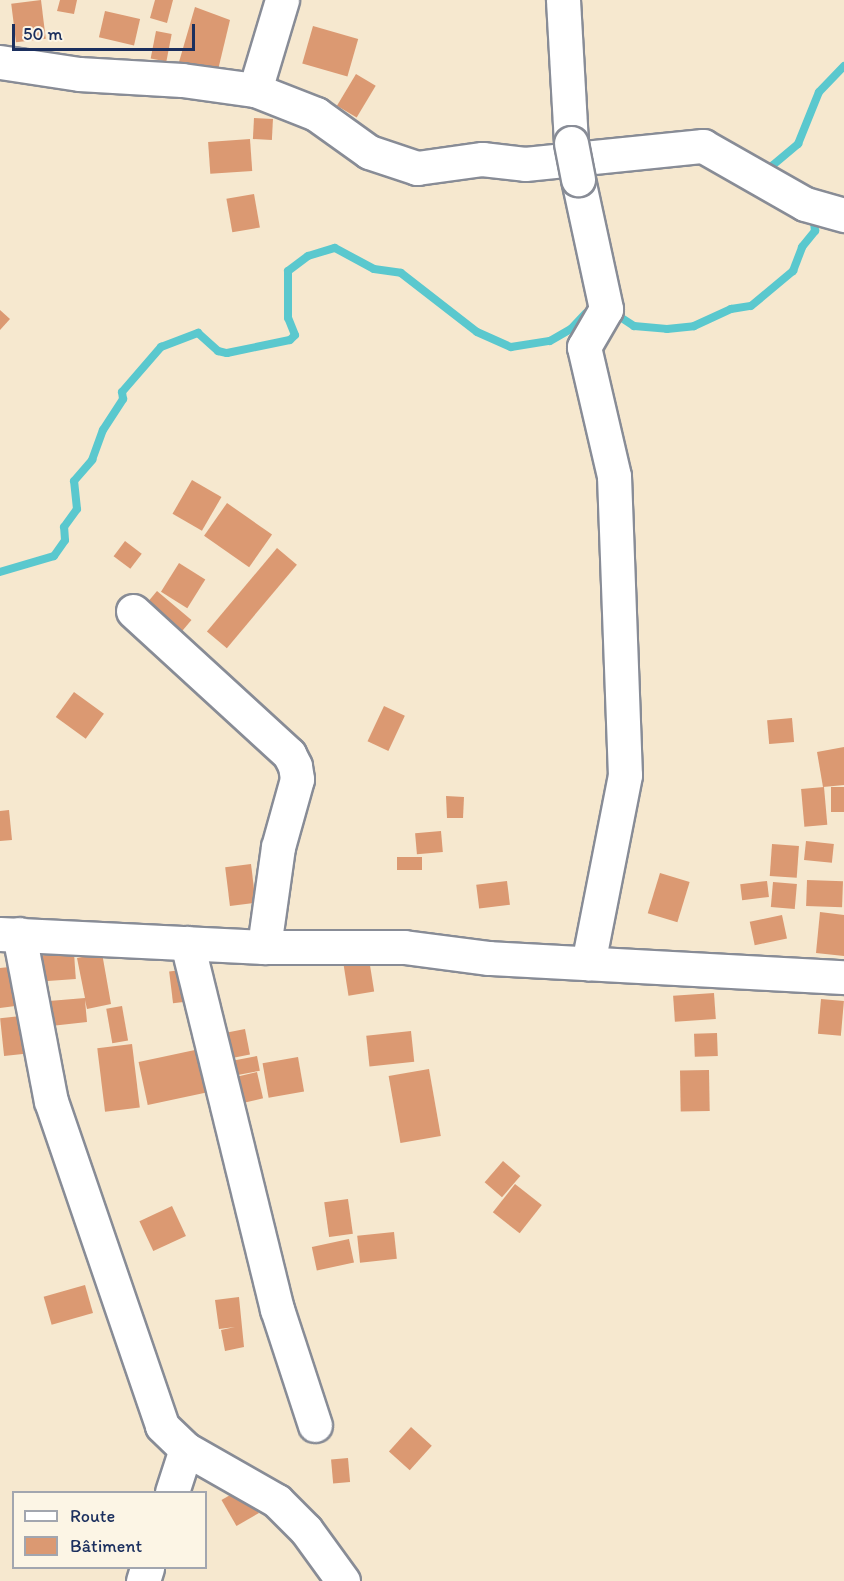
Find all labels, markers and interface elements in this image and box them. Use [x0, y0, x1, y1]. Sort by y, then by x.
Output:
scale bar [15, 12, 198, 50]
text: 50 m [23, 23, 63, 45]
legend [12, 1491, 207, 1569]
text: Route [70, 1505, 115, 1527]
text: Bâtiment [70, 1535, 142, 1557]

